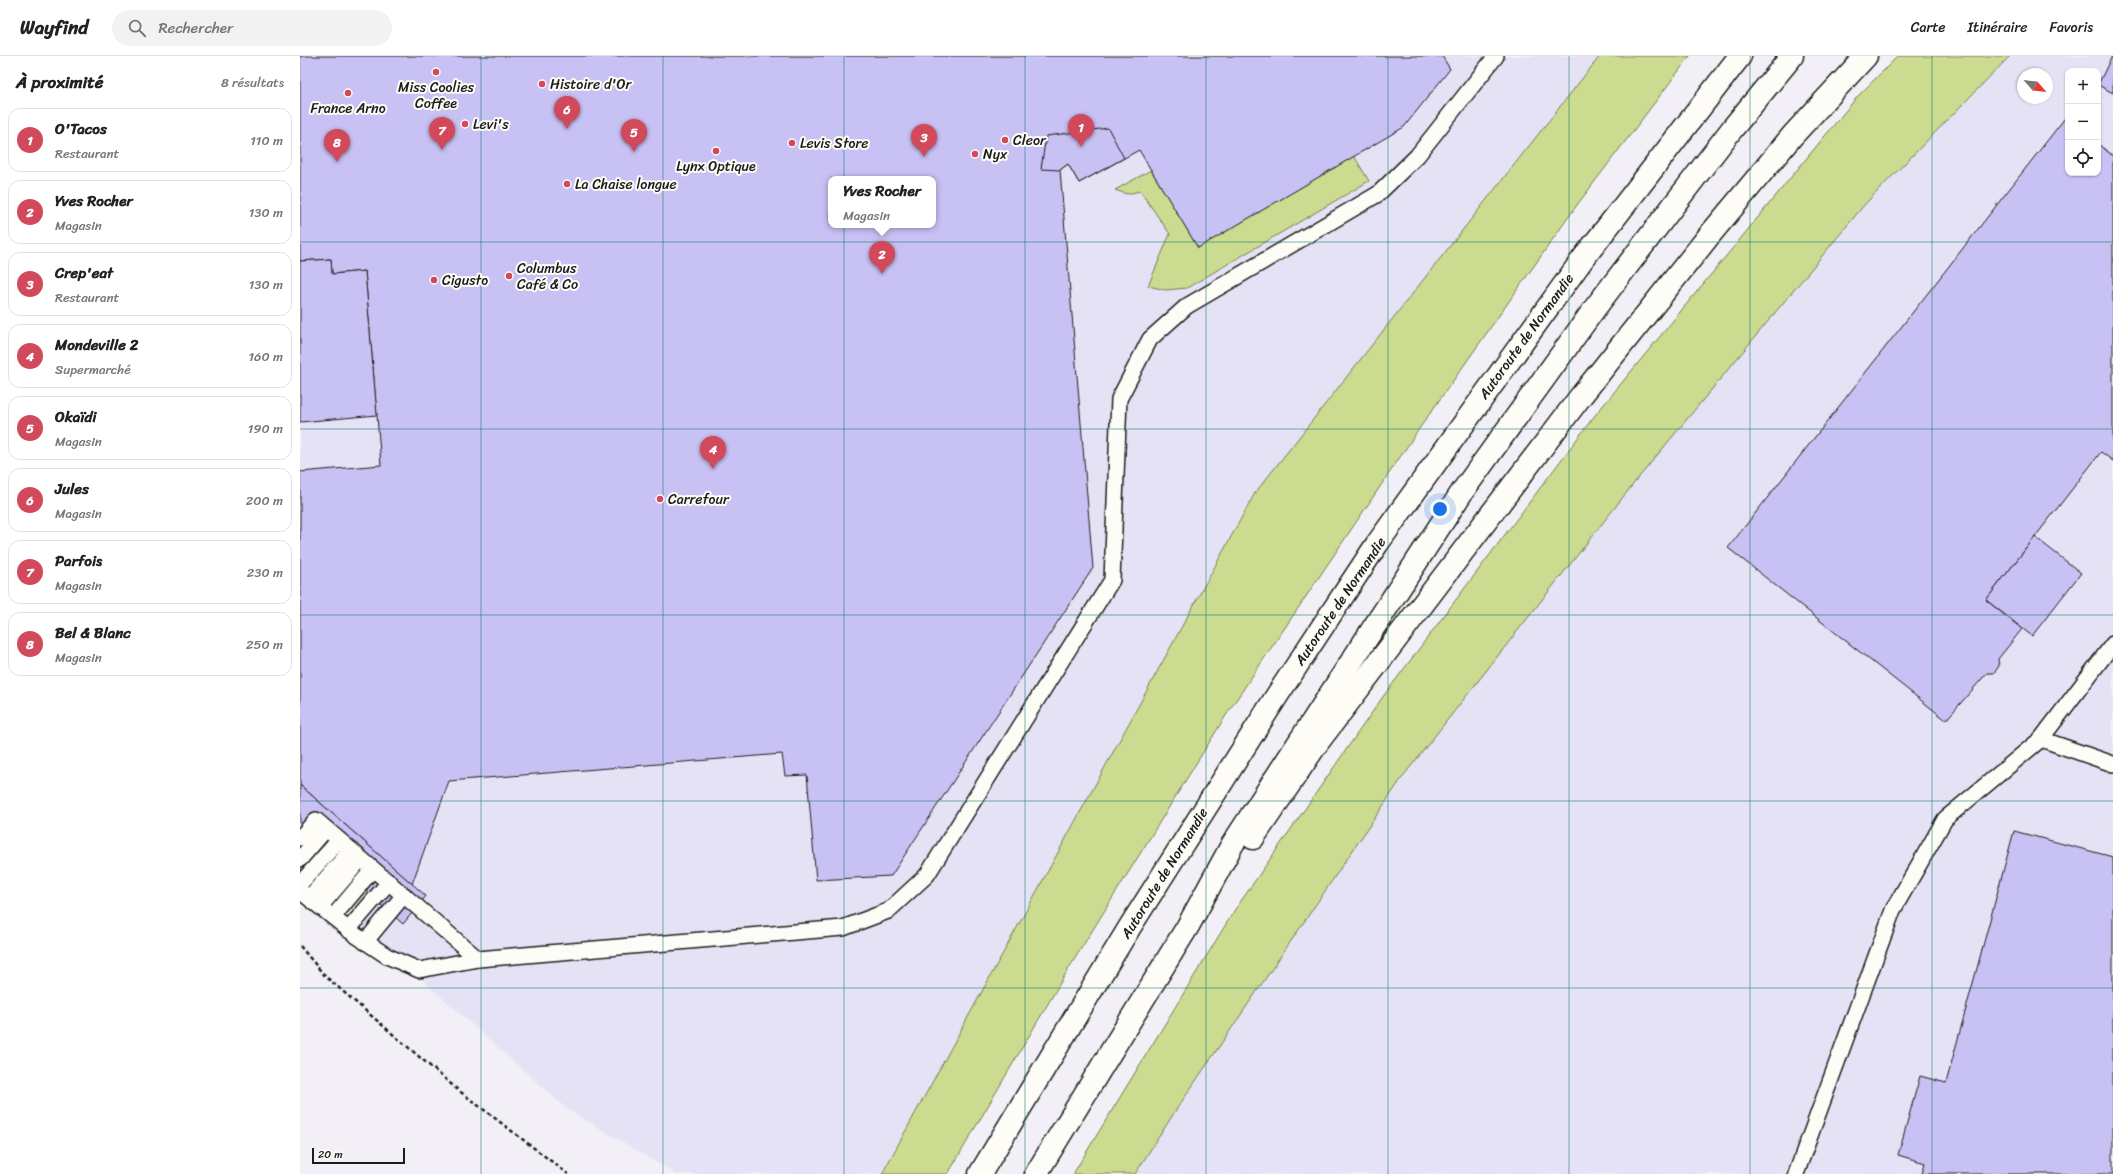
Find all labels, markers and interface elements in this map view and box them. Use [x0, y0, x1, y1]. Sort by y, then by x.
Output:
search box [112, 10, 392, 46]
text: Wayfind [20, 11, 88, 44]
text: Rechercher [158, 15, 233, 41]
text: Carte [1911, 15, 1946, 40]
text: Itinéraire [1968, 15, 2027, 40]
text: Favoris [2049, 15, 2093, 40]
icon: search [126, 17, 148, 39]
text: À proximité [16, 67, 103, 97]
marker: Miss Coolies Coffee [431, 67, 441, 77]
north arrow [2017, 68, 2053, 104]
map controls [2065, 68, 2101, 176]
button: + [2065, 68, 2101, 104]
text: 8 résultats [221, 71, 284, 94]
place label: Histoire d'Or [550, 72, 633, 97]
place label: Miss Coolies Coffee [398, 75, 475, 116]
marker: Histoire d'Or [537, 79, 547, 89]
marker: France Arno [343, 88, 353, 98]
place label: France Arno [310, 96, 386, 121]
pin: 6 [554, 96, 580, 129]
button: − [2065, 104, 2101, 140]
place label: Levi's [473, 112, 509, 137]
pin: 1 [1068, 114, 1094, 147]
text: O'Tacos [55, 116, 107, 142]
pin: 7 [429, 117, 455, 150]
marker: Levi's [460, 119, 470, 129]
pin: 5 [621, 119, 647, 152]
pin: 3 [911, 124, 937, 157]
place label: Cleor [1013, 128, 1047, 153]
text: 1 [27, 129, 33, 152]
text: 110 m [250, 129, 283, 152]
pin: 8 [324, 129, 350, 162]
place label: Levis Store [800, 131, 868, 156]
marker: Cleor [1000, 135, 1010, 145]
marker: Levis Store [787, 138, 797, 148]
button: locate [2065, 140, 2101, 176]
text: Restaurant [55, 142, 119, 165]
place label: Nyx [983, 142, 1008, 167]
marker: Lynx Optique [711, 146, 721, 156]
marker: Nyx [970, 149, 980, 159]
place label: Lynx Optique [676, 154, 756, 179]
place label: La Chaise longue [575, 172, 677, 197]
popup [828, 176, 936, 228]
text: Yves Rocher [843, 178, 921, 204]
marker: La Chaise longue [562, 179, 572, 189]
text: Yves Rocher [55, 188, 133, 214]
text: 2 [26, 201, 34, 224]
text: 130 m [249, 201, 283, 224]
text: Magasin [843, 204, 890, 227]
text: Magasin [55, 214, 102, 237]
pin: 2 [869, 241, 895, 274]
place label: Columbus Café & Co [517, 256, 578, 297]
text: Crep'eat [55, 260, 113, 286]
place label: Cigusto [442, 268, 488, 293]
street label: Autoroute de Normandie [1471, 268, 1581, 405]
marker: Columbus Café & Co [504, 271, 514, 281]
text: 3 [26, 273, 34, 296]
text: 130 m [249, 273, 283, 296]
marker: Cigusto [429, 275, 439, 285]
text: Restaurant [55, 286, 119, 309]
text: Mondeville 2 [55, 332, 139, 358]
text: 4 [26, 345, 34, 368]
text: 160 m [248, 345, 283, 368]
text: Supermarché [55, 358, 131, 381]
text: Okaïdi [55, 404, 96, 430]
text: 5 [26, 417, 34, 440]
text: 190 m [248, 417, 283, 440]
text: Magasin [55, 430, 102, 453]
pin: 4 [700, 436, 726, 469]
text: Jules [55, 476, 89, 502]
place label: Carrefour [668, 487, 730, 512]
text: 6 [26, 489, 34, 512]
text: 200 m [246, 489, 283, 512]
marker: Carrefour [655, 494, 665, 504]
your location [1430, 499, 1450, 519]
text: Magasin [55, 502, 102, 525]
street label: Autoroute de Normandie [1287, 532, 1393, 672]
text: Parfois [55, 548, 102, 574]
text: 7 [26, 561, 34, 584]
text: 230 m [247, 561, 283, 584]
text: Magasin [55, 574, 102, 597]
text: Bel & Blanc [55, 620, 131, 646]
text: 8 [26, 633, 34, 656]
text: 250 m [246, 633, 283, 656]
text: Magasin [55, 646, 102, 669]
street label: Autoroute de Normandie [1113, 803, 1215, 945]
text: 20 m [318, 1145, 343, 1164]
scale bar [312, 1146, 405, 1165]

